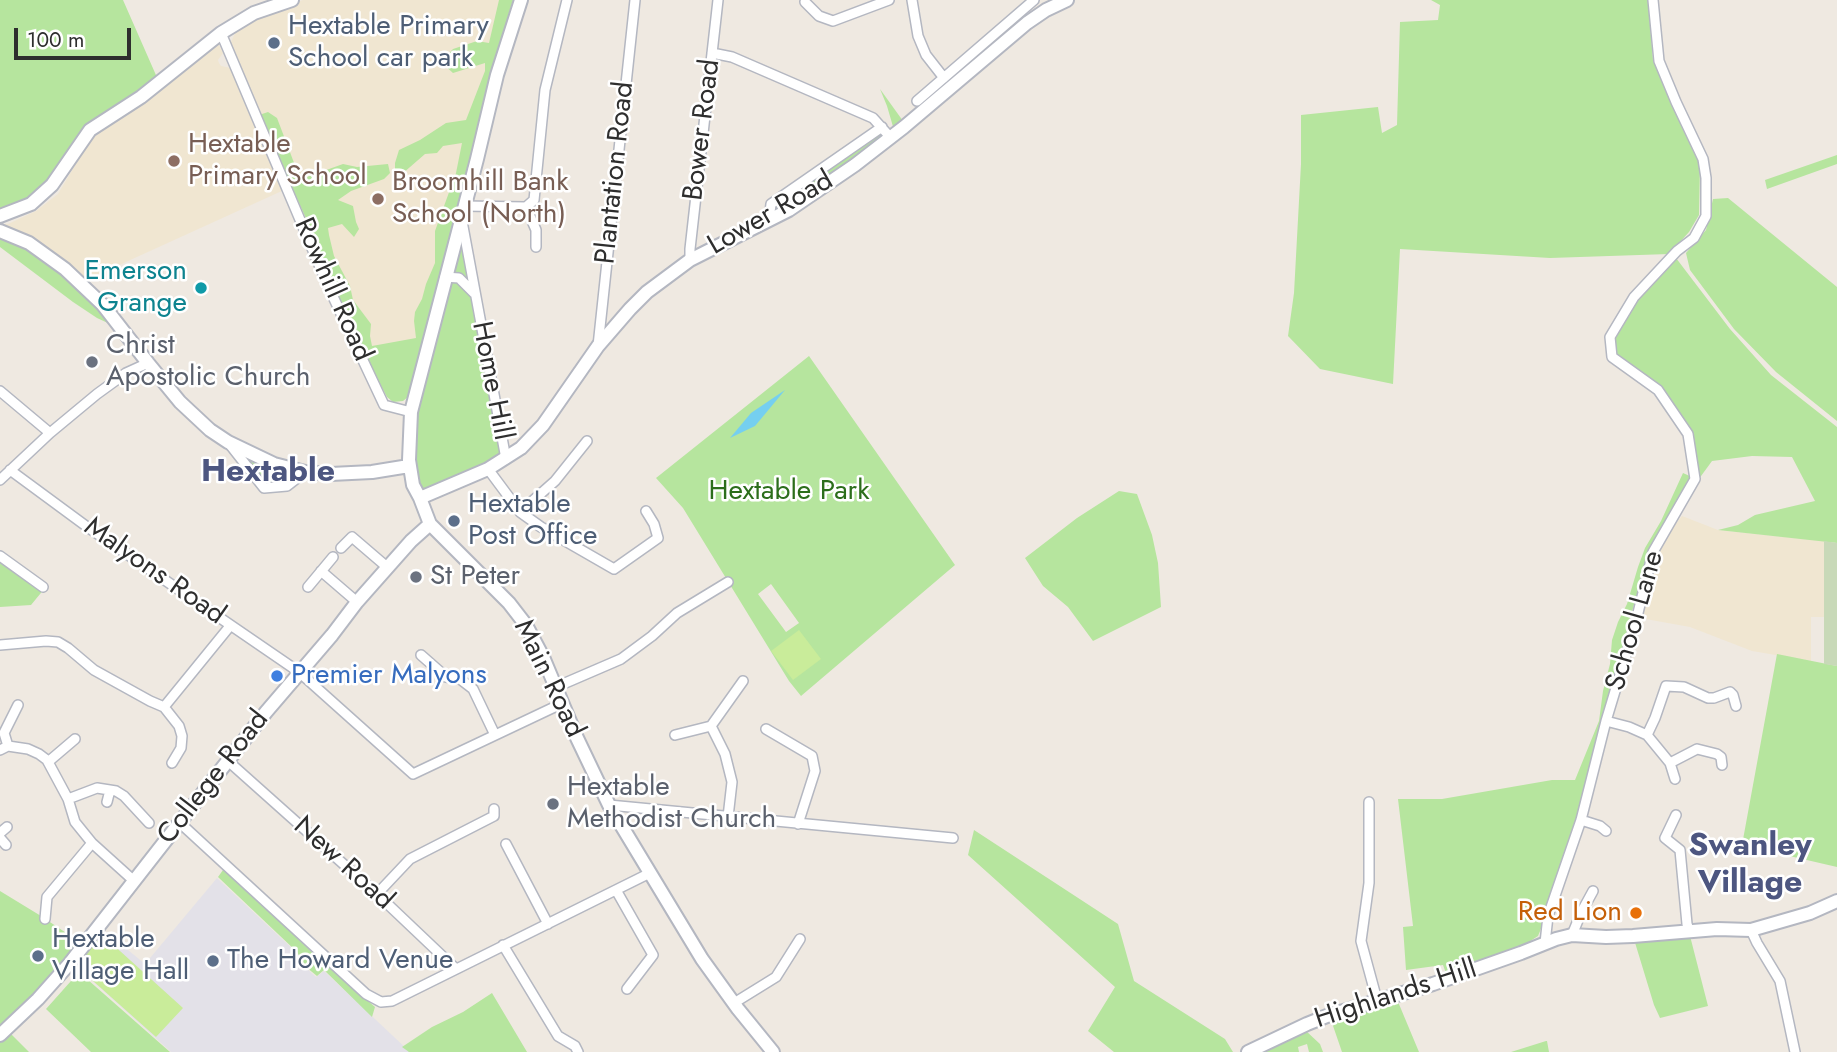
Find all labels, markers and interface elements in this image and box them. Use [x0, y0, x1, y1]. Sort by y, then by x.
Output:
place label: Hextable Primary School car park [288, 10, 489, 76]
scale bar [18, 14, 135, 58]
text: 100 m [27, 25, 84, 55]
marker: Hextable Primary School car park [266, 35, 282, 51]
street label: Bower Road [678, 58, 728, 202]
street label: Plantation Road [590, 80, 642, 266]
place label: Hextable Primary School [188, 128, 367, 194]
marker: Hextable Primary School [166, 153, 182, 169]
street label: Lower Road [702, 165, 840, 263]
place label: Broomhill Bank School (North) [392, 166, 569, 232]
marker: Broomhill Bank School (North) [370, 191, 386, 207]
street label: Rowhill Road [285, 213, 379, 367]
place label: Emerson Grange [84, 255, 187, 321]
marker: Emerson Grange [193, 280, 209, 296]
street label: Home Hill [463, 319, 519, 443]
place label: Christ Apostolic Church [106, 329, 310, 395]
marker: Christ Apostolic Church [84, 354, 100, 370]
district label: Hextable [201, 454, 335, 492]
park label: Hextable Park [708, 475, 870, 509]
place label: Hextable Post Office [468, 488, 597, 554]
street label: Malyons Road [77, 511, 231, 633]
marker: Hextable Post Office [446, 513, 462, 529]
street label: School Lane [1600, 547, 1672, 695]
place label: St Peter [430, 560, 520, 594]
marker: St Peter [408, 569, 424, 585]
street label: Main Road [505, 615, 591, 743]
place label: Premier Malyons [291, 659, 487, 693]
marker: Premier Malyons [269, 668, 285, 684]
street label: College Road [151, 704, 277, 852]
place label: Hextable Methodist Church [567, 771, 776, 837]
marker: Hextable Methodist Church [545, 796, 561, 812]
street label: New Road [286, 810, 400, 918]
district label: Swanley Village [1688, 828, 1812, 903]
place label: Red Lion [1518, 896, 1622, 930]
marker: Red Lion [1628, 905, 1644, 921]
place label: Hextable Village Hall [52, 923, 189, 989]
place label: The Howard Venue [227, 944, 453, 978]
marker: Hextable Village Hall [30, 948, 46, 964]
marker: The Howard Venue [205, 953, 221, 969]
street label: Highlands Hill [1311, 953, 1481, 1037]

